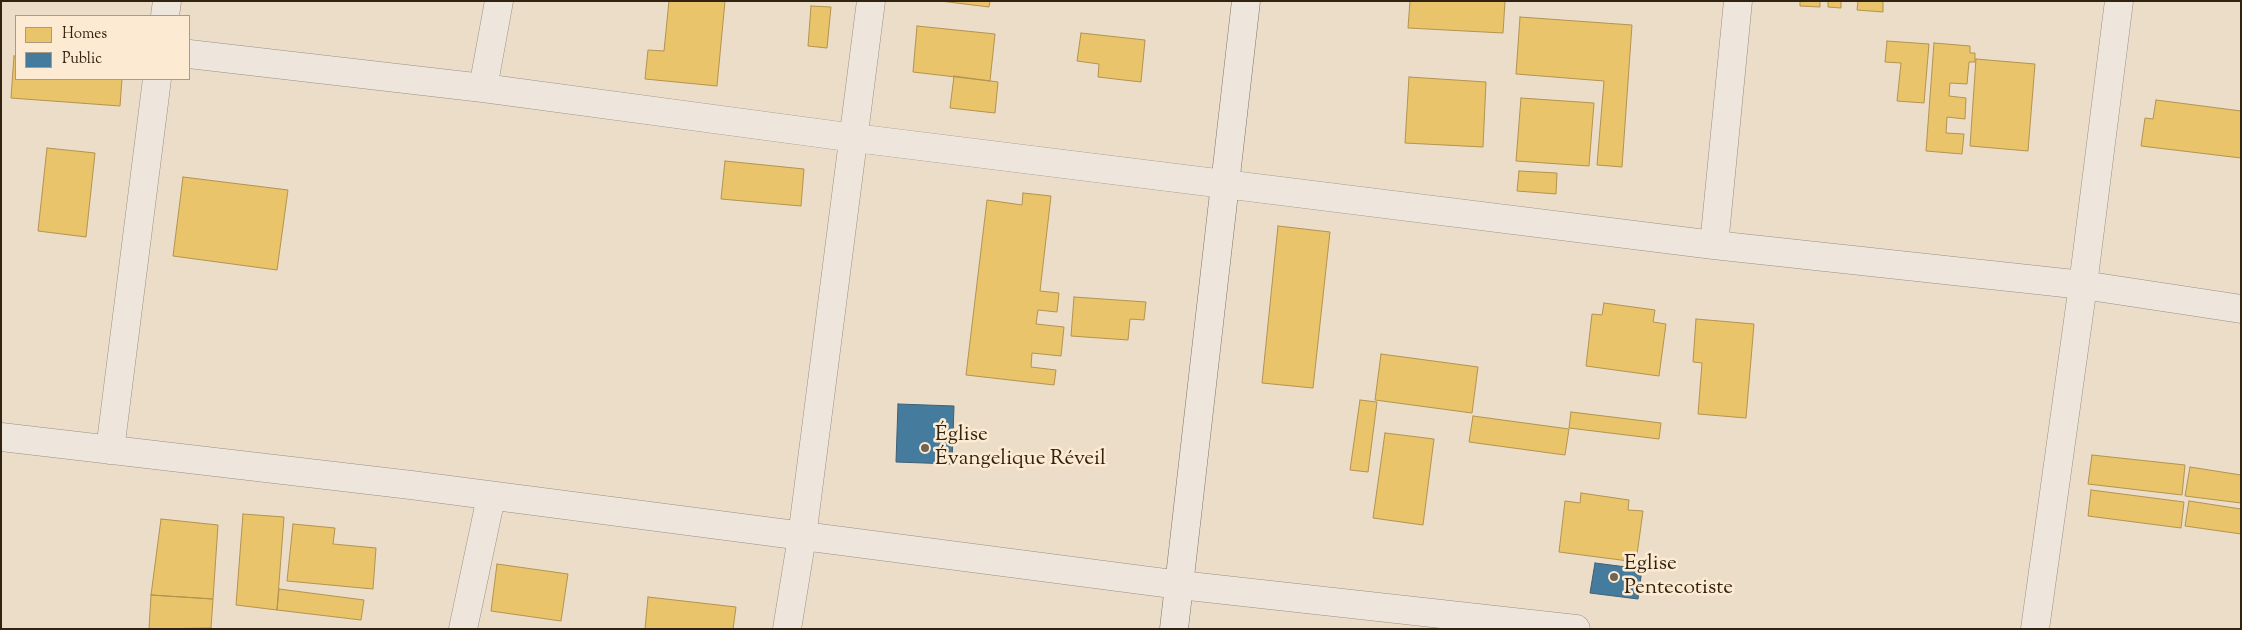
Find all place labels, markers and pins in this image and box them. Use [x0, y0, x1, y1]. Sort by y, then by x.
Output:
place label: Église Évangelique Réveil [935, 423, 1106, 473]
marker: Église Évangelique Réveil [919, 442, 931, 454]
place label: Eglise Pentecotiste [1624, 552, 1733, 602]
marker: Eglise Pentecotiste [1608, 571, 1620, 583]

